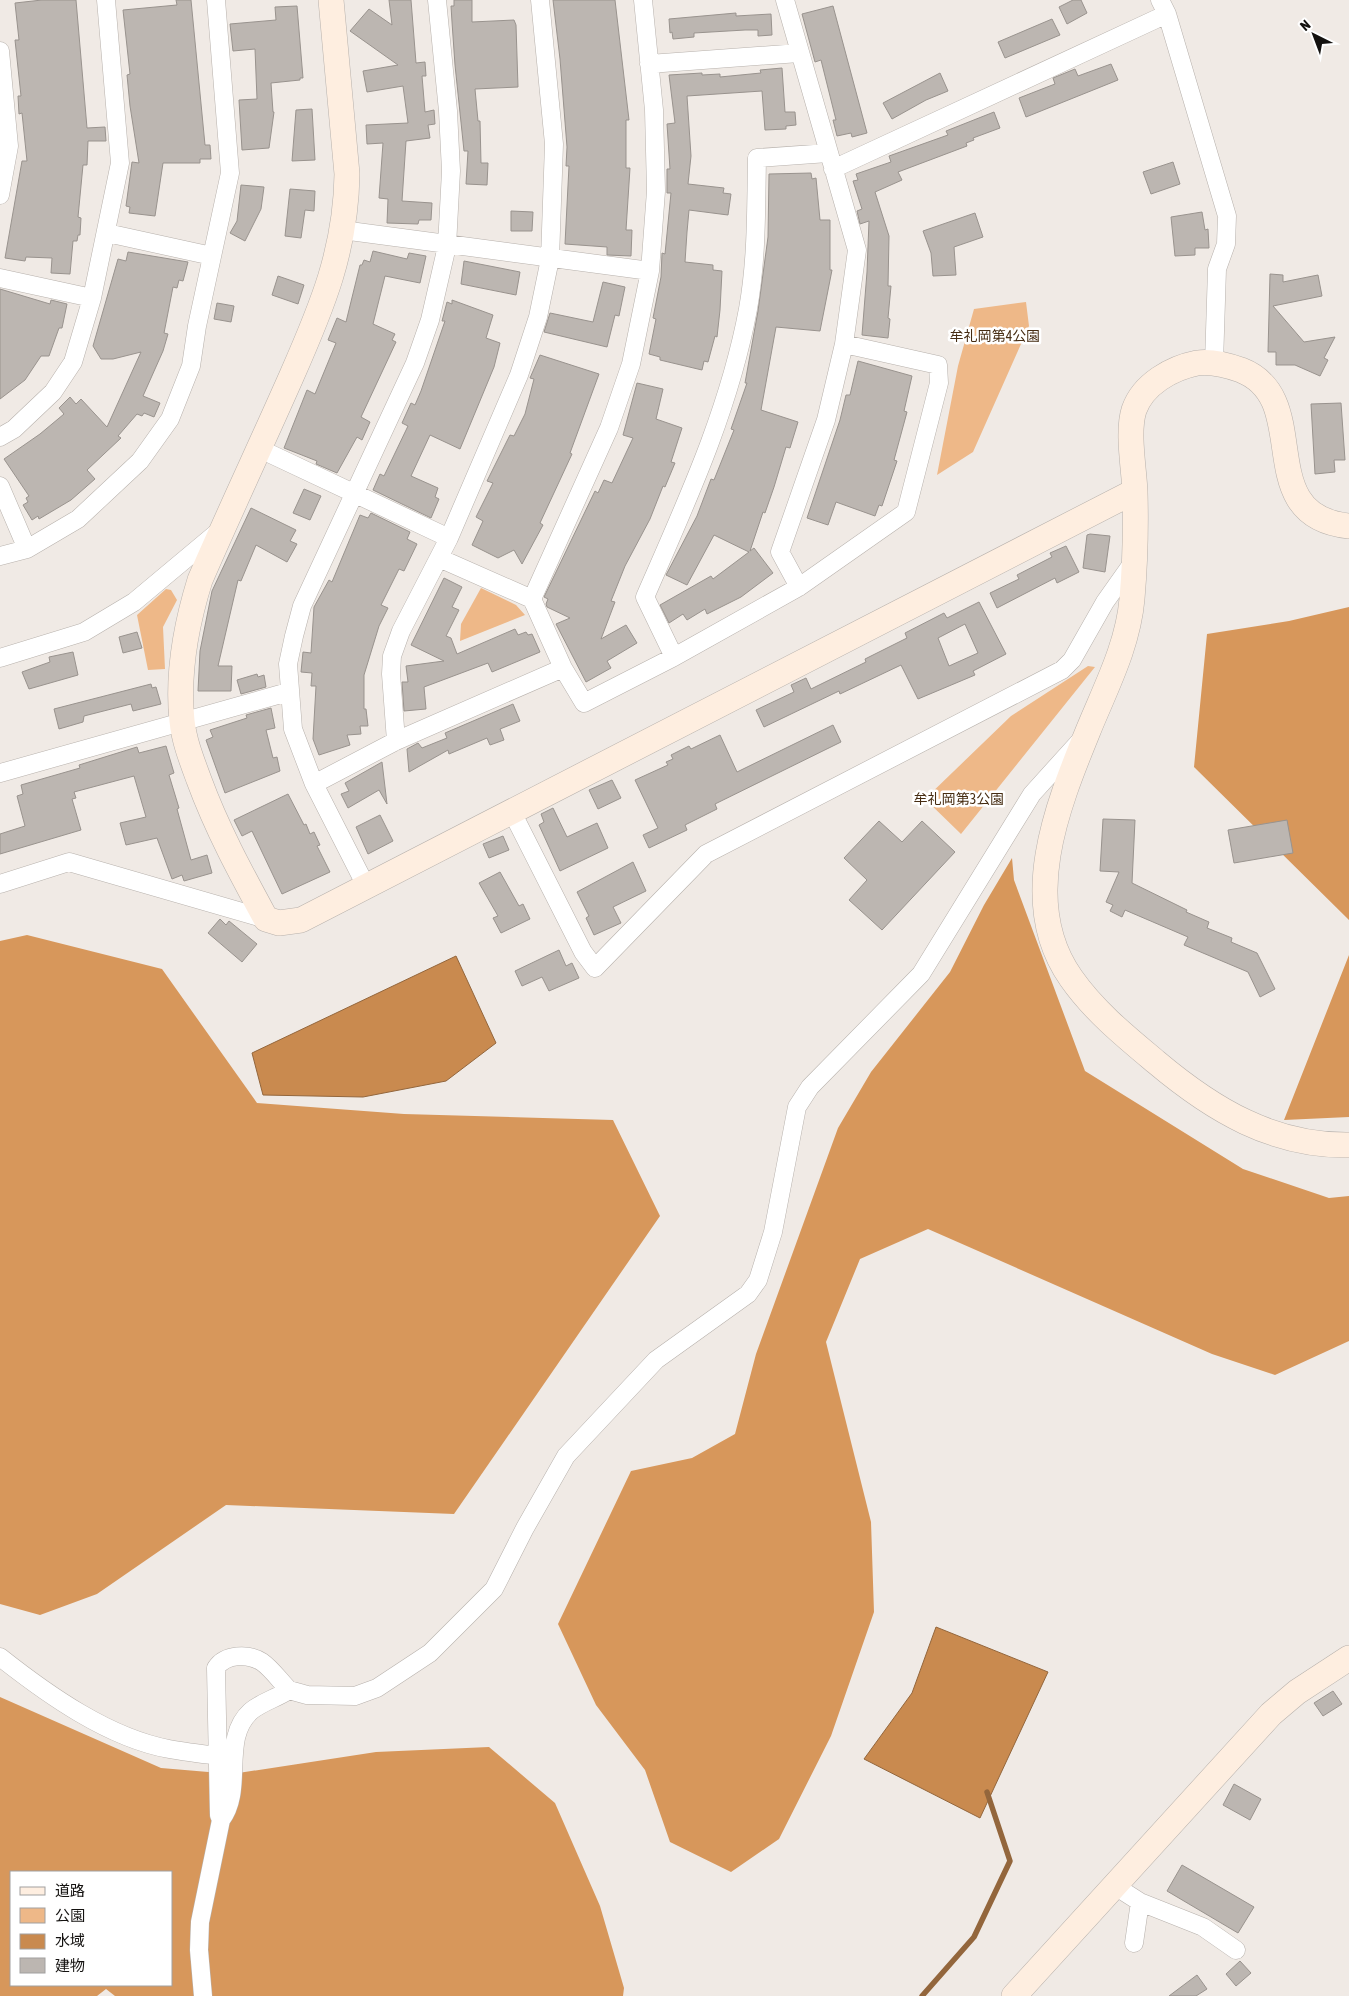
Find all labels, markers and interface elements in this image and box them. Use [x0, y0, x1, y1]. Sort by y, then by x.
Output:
north arrow [1289, 10, 1339, 60]
text: N [1297, 17, 1314, 34]
park label: 牟礼岡第4公園 [950, 328, 1040, 344]
park label: 牟礼岡第3公園 [914, 791, 1004, 807]
legend [10, 1871, 172, 1986]
text: 道路 [55, 1882, 85, 1899]
text: 公園 [55, 1907, 85, 1924]
text: 水域 [55, 1932, 85, 1949]
text: 建物 [55, 1957, 85, 1974]

